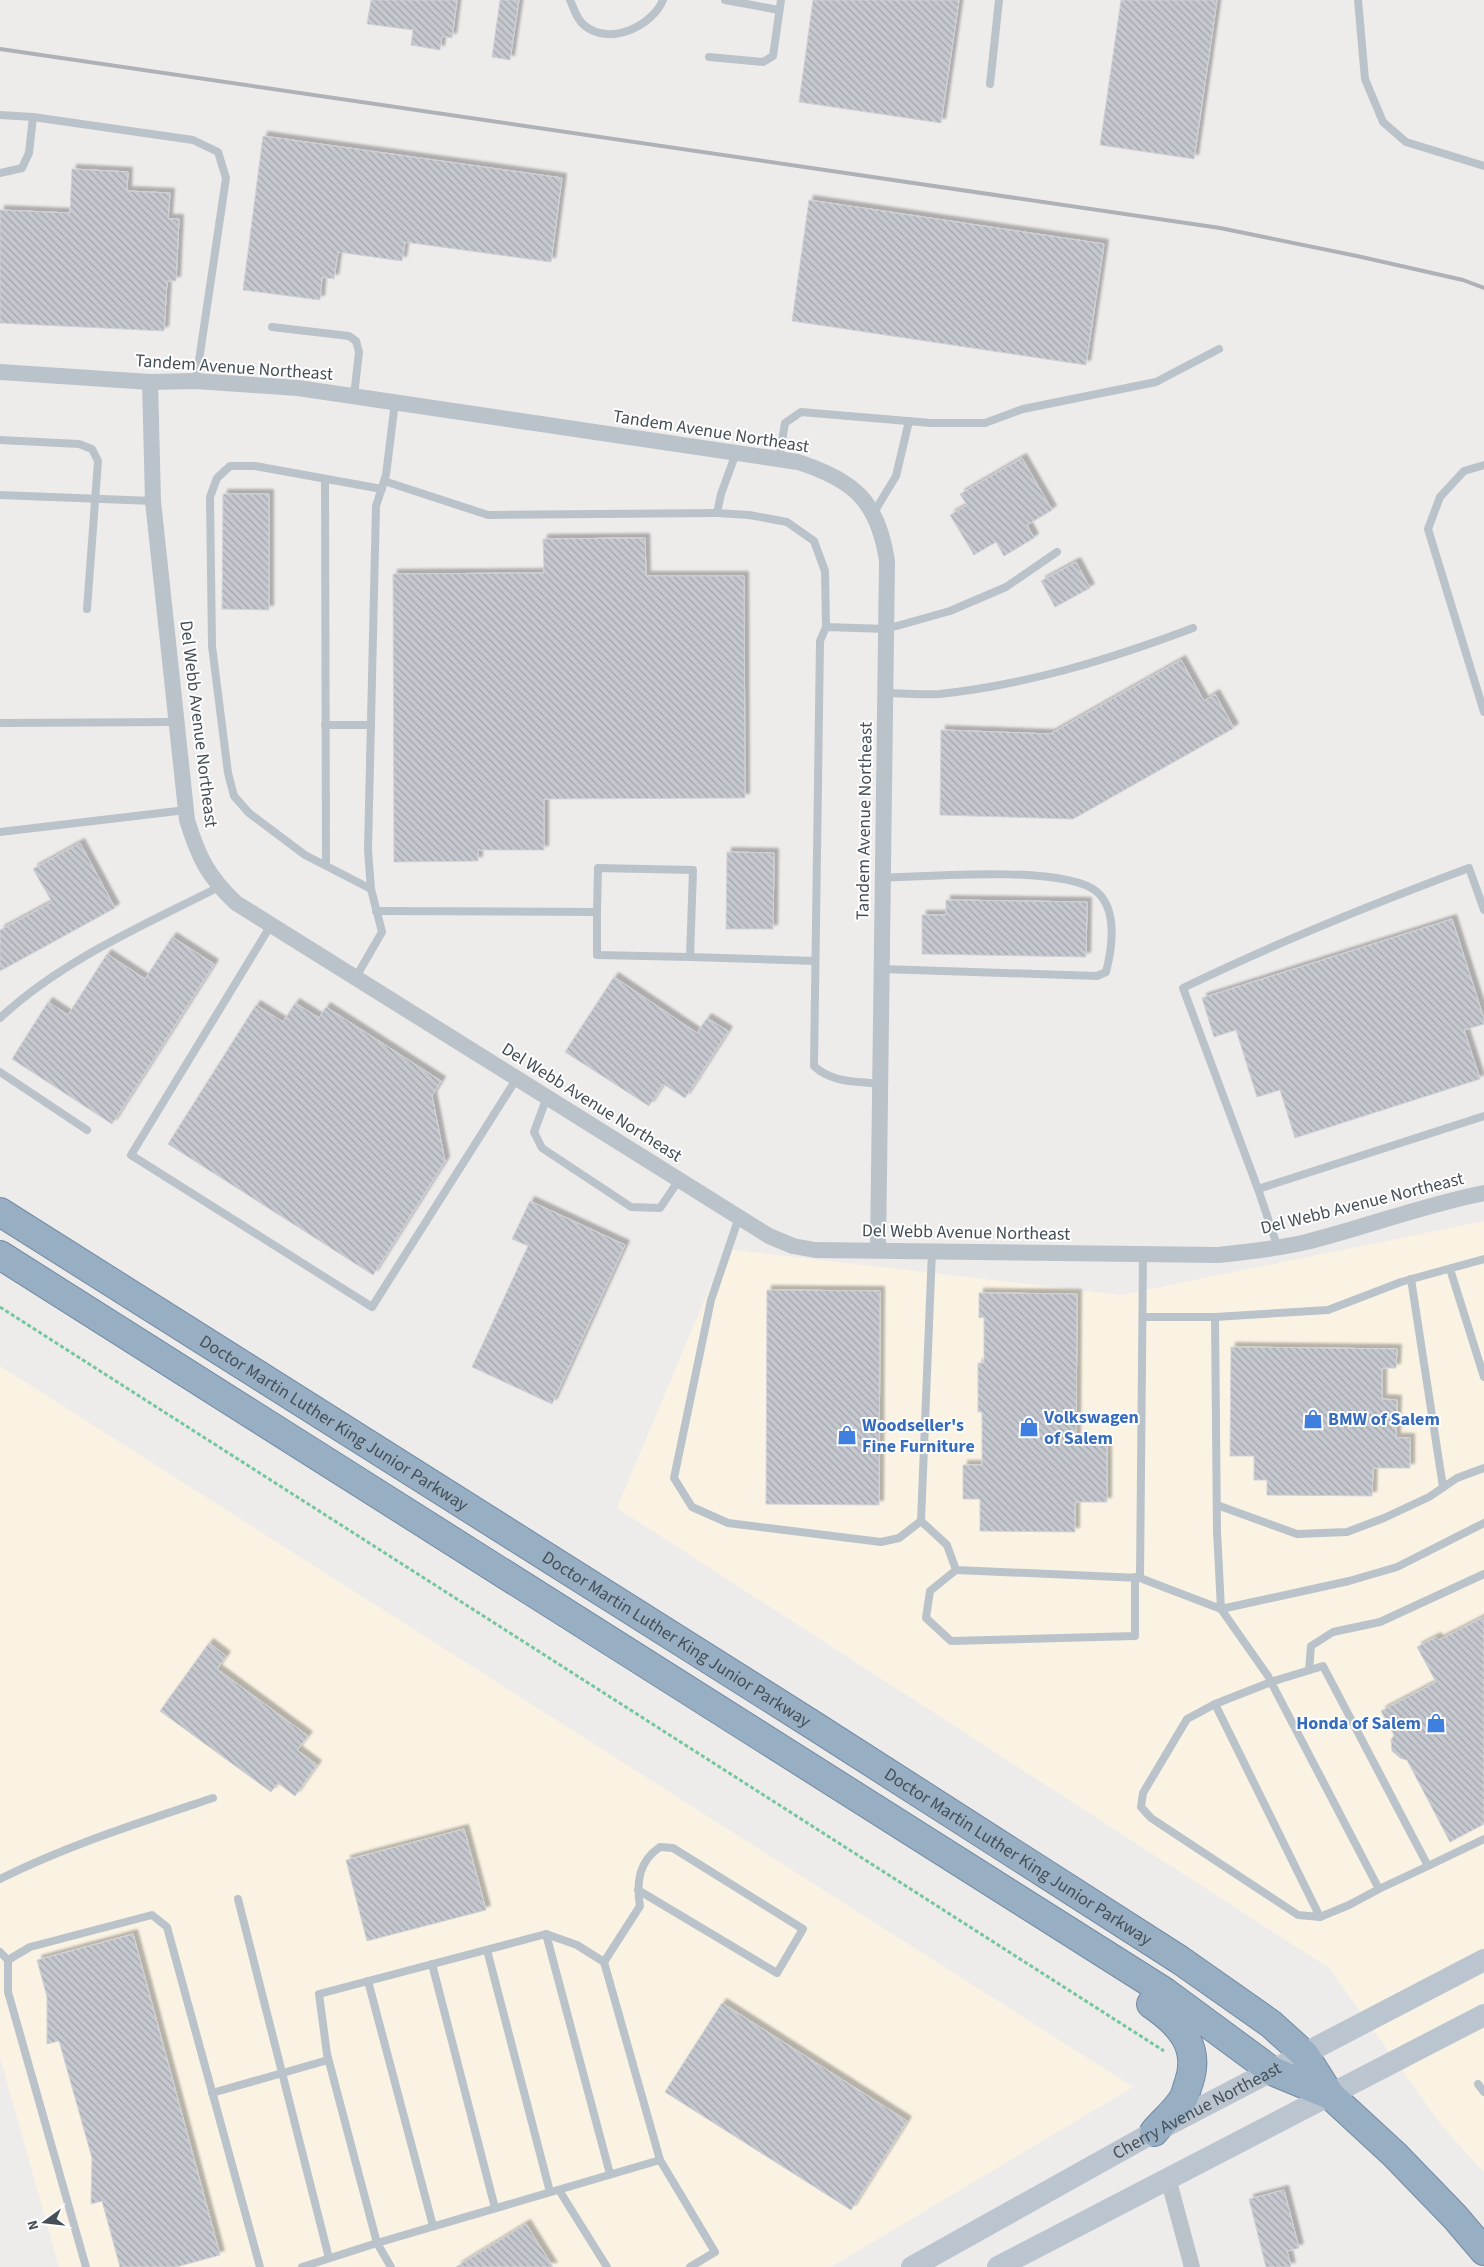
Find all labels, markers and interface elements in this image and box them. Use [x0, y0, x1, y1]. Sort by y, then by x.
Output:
street label: Tandem Avenue Northeast [134, 348, 334, 387]
street label: Tandem Avenue Northeast [611, 404, 811, 459]
street label: Del Webb Avenue Northeast [173, 619, 224, 829]
street label: Tandem Avenue Northeast [850, 722, 879, 920]
street label: Del Webb Avenue Northeast [497, 1037, 687, 1168]
street label: Del Webb Avenue Northeast [1258, 1166, 1466, 1241]
street label: Del Webb Avenue Northeast [862, 1218, 1070, 1247]
street label: Doctor Martin Luther King Junior Parkway [195, 1329, 474, 1518]
place label: Volkswagen of Salem [1043, 1405, 1139, 1451]
place label: BMW of Salem [1328, 1407, 1440, 1432]
shop icon: BMW of Salem [1302, 1408, 1324, 1430]
place label: Woodseller's Fine Furniture [862, 1413, 975, 1459]
shop icon: Volkswagen of Salem [1018, 1416, 1040, 1438]
shop icon: Woodseller's Fine Furniture [836, 1424, 858, 1446]
street label: Doctor Martin Luther King Junior Parkway [537, 1545, 816, 1734]
place label: Honda of Salem [1296, 1711, 1421, 1736]
shop icon: Honda of Salem [1425, 1712, 1447, 1734]
street label: Doctor Martin Luther King Junior Parkway [879, 1762, 1157, 1952]
street label: Cherry Avenue Northeast [1108, 2056, 1286, 2166]
north arrow [20, 2197, 70, 2247]
text: N [23, 2218, 44, 2232]

